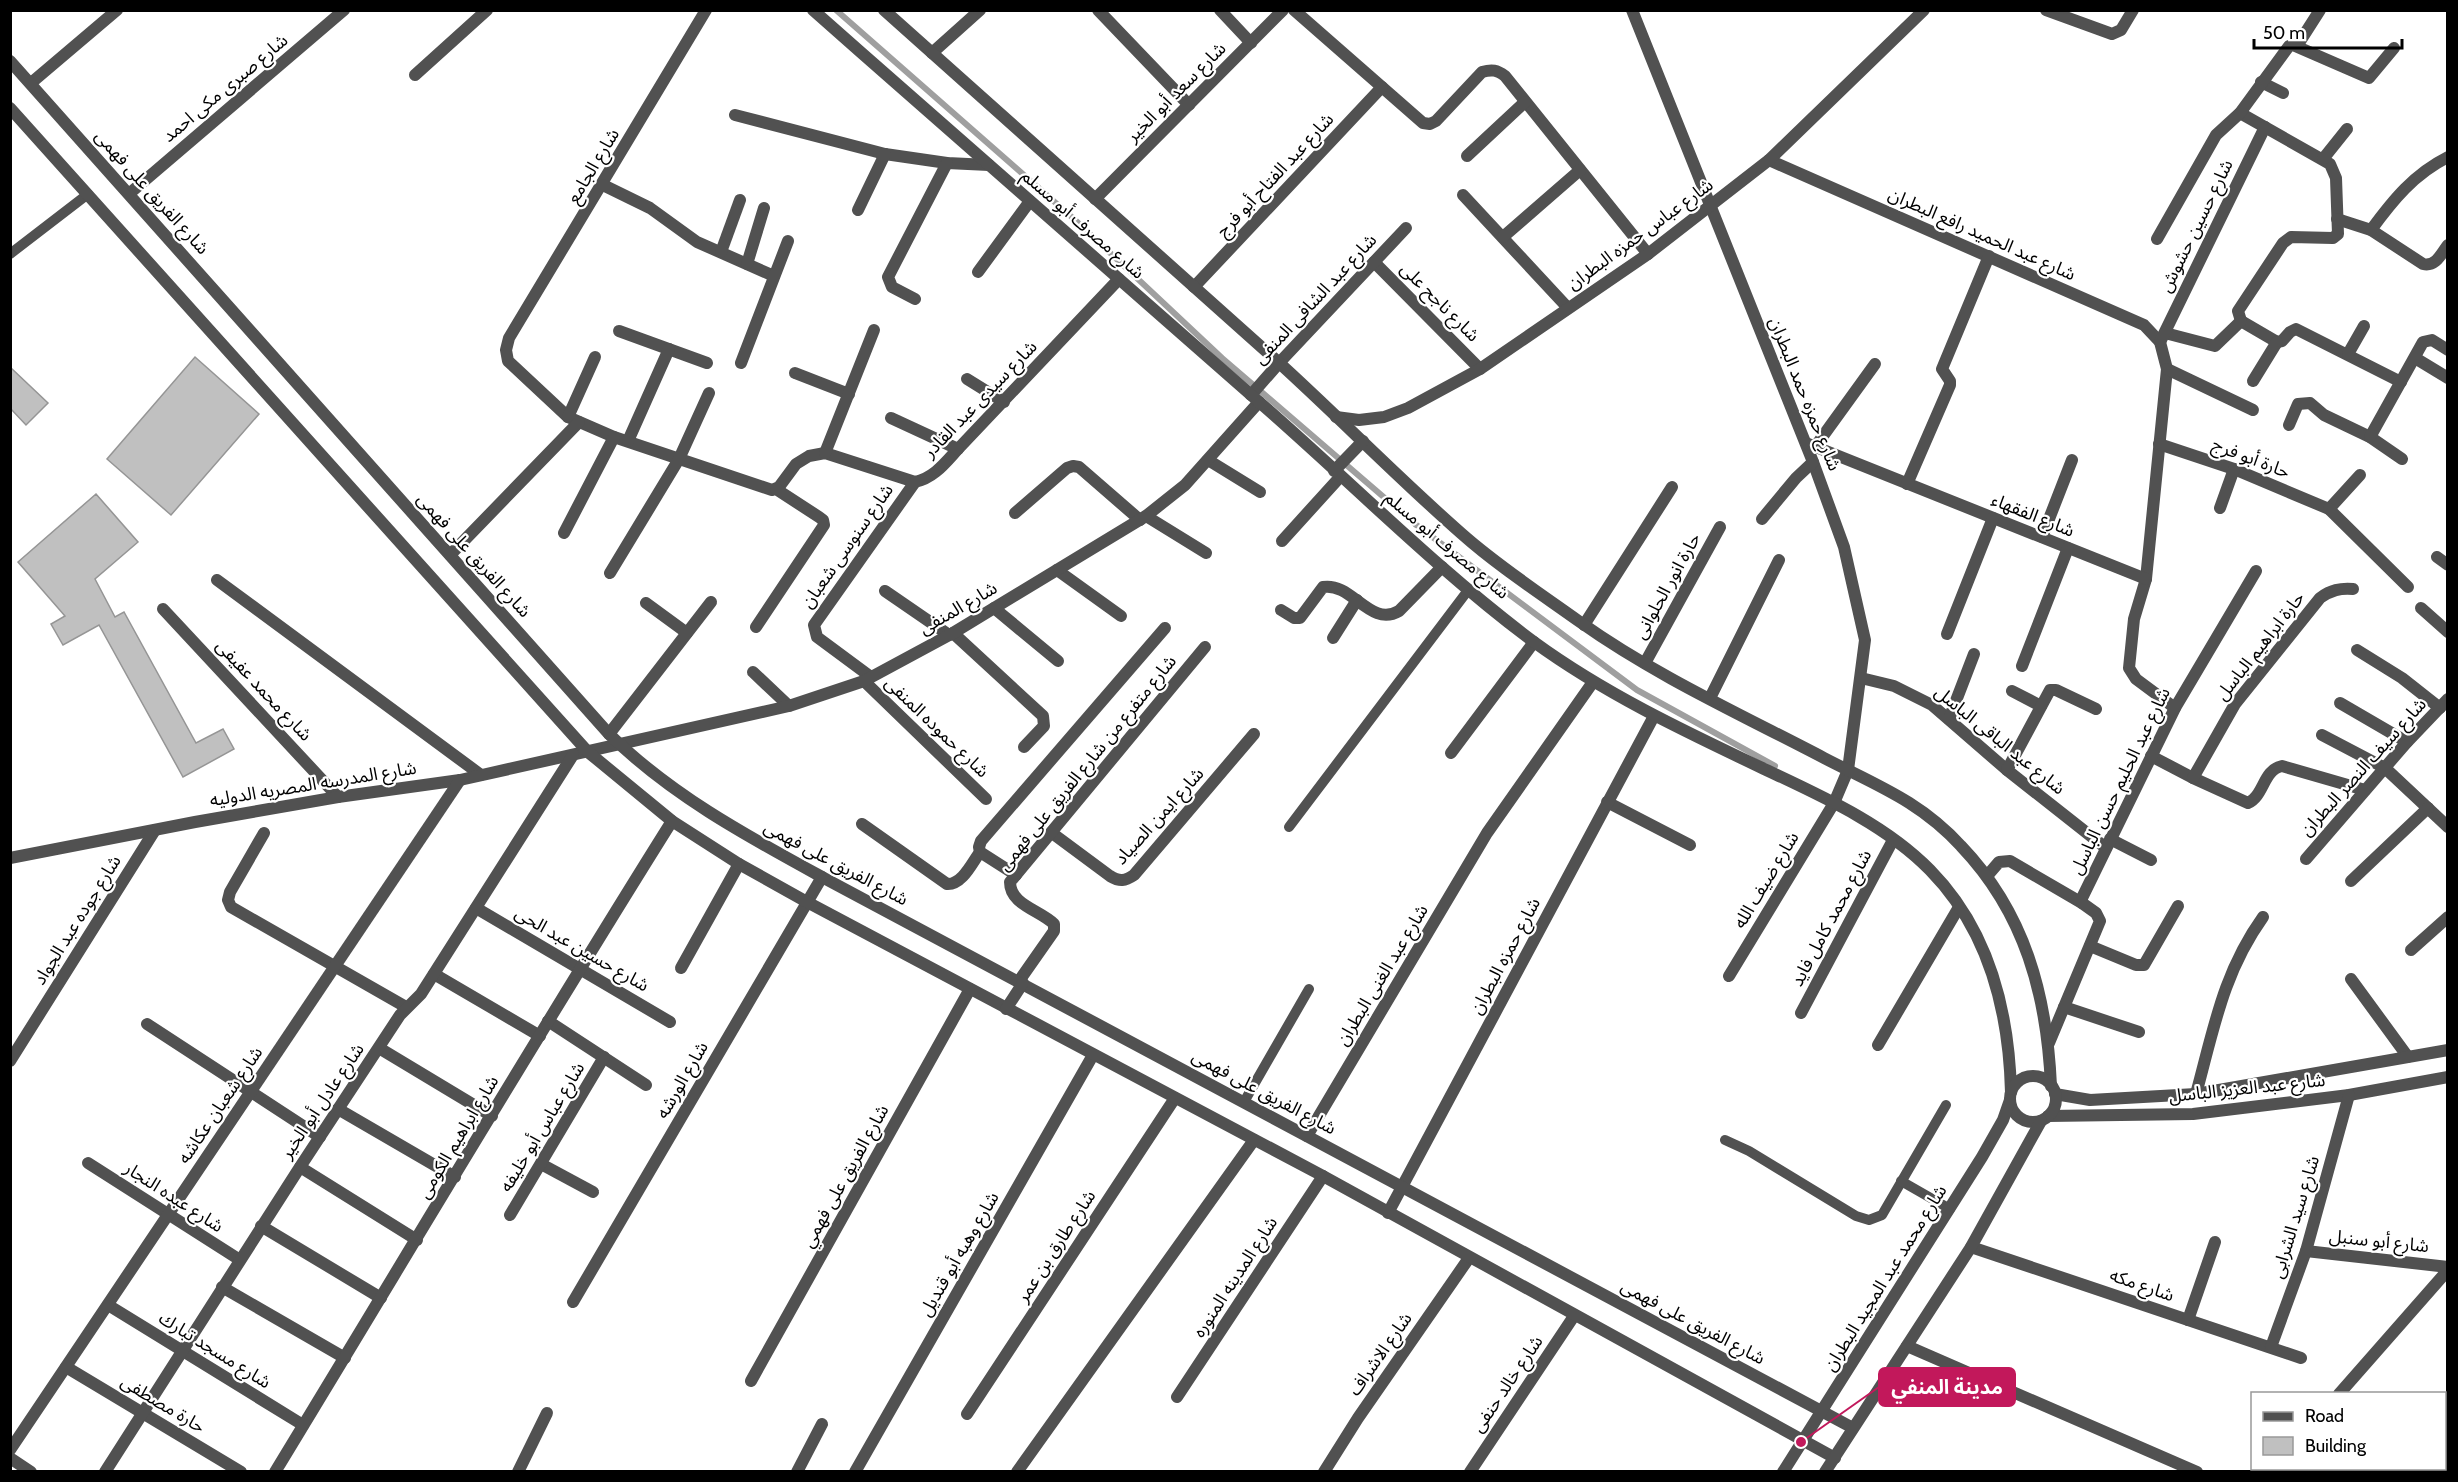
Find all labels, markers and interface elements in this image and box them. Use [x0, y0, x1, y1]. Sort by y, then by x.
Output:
scale bar [2254, 12, 2402, 50]
text: 50 m [2263, 22, 2305, 44]
street label: شارع صبرى مكى احمد [158, 29, 294, 149]
street label: شارع سعد أبو الخير [1121, 37, 1233, 149]
street label: شارع عبد الفتاح أبو فرج [1212, 108, 1340, 244]
street label: شارع الجامع [562, 124, 627, 209]
street label: شارع الفريق على فهمى [88, 125, 214, 261]
street label: شارع حسين حشوش [2154, 156, 2240, 297]
street label: شارع مصرف أبو مسلم [1015, 164, 1149, 286]
street label: شارع عباس حمزه البطران [1563, 174, 1719, 297]
street label: شارع عبد الحميد رافع البطران [1884, 183, 2079, 288]
street label: شارع عبد الشافى المنفى [1249, 229, 1383, 371]
street label: شارع ناجح على [1394, 258, 1484, 348]
street label: شارع حمزه حمد البطران [1761, 314, 1846, 475]
street label: شارع سيدى عبد القادر [918, 336, 1044, 465]
street label: حارة أبو فرج [2208, 433, 2293, 485]
street label: شارع سنوسى شعبان [796, 480, 901, 614]
street label: شارع مصرف أبو مسلم [1378, 486, 1514, 606]
street label: شارع الفريق على فهمى [410, 488, 536, 624]
street label: شارع الفقهاء [1987, 488, 2078, 544]
street label: حارة انور الحلوانى [1629, 529, 1705, 643]
street label: شارع المنفى [915, 577, 1003, 642]
street label: حارة ابراهيم الباسل [2211, 587, 2311, 706]
street label: شارع محمد عفيفى [209, 635, 317, 747]
street label: شارع متفرع من شارع الفريق على فهمى [993, 651, 1183, 877]
street label: شارع حموده المنفى [878, 672, 994, 784]
street label: شارع عبد الباقى الباسل [1928, 681, 2070, 802]
street label: شارع عبد الحليم حسن الباسل [2065, 684, 2178, 879]
street label: شارع سيف النصر البطران [2295, 693, 2433, 843]
street label: شارع المدرسه المصريه الدوليه [208, 757, 418, 814]
street label: شارع ايمن الصياد [1110, 763, 1211, 871]
street label: شارع الفريق على فهمى [759, 816, 912, 913]
street label: شارع ضيف الله [1728, 828, 1806, 934]
street label: شارع محمد كامل فايد [1786, 846, 1879, 992]
street label: شارع جوده عبد الجواد [28, 851, 128, 991]
street label: شارع حمزه البطران [1465, 894, 1548, 1020]
street label: شارع عبد الغنى البطران [1331, 900, 1435, 1051]
street label: شارع حسين عبد الحى [509, 902, 653, 999]
street label: شارع الورشه [651, 1037, 716, 1124]
street label: شارع عادل أبو الخير [275, 1039, 371, 1165]
street label: شارع شعبان عكاشه [173, 1042, 270, 1170]
street label: شارع الفريق على فهمى [1187, 1045, 1340, 1142]
street label: شارع عباس أبو خليفه [494, 1058, 592, 1197]
street label: شارع عبد العزيز الباسل [2168, 1069, 2327, 1110]
street label: شارع ابراهيم الكومى [413, 1071, 506, 1204]
street label: شارع الفريق على فهمي [797, 1101, 896, 1253]
street label: شارع سيد الشرابى [2266, 1153, 2327, 1282]
street label: شارع عبده النجار [118, 1156, 228, 1240]
street label: شارع محمد عبد المجيد البطران [1819, 1181, 1954, 1377]
street label: شارع طارق بن عمر [1011, 1186, 1103, 1309]
street label: شارع وهبه أبو قنديل [914, 1188, 1006, 1322]
street label: شارع المدينه المنوره [1188, 1212, 1285, 1343]
street label: شارع أبو سنبل [2328, 1225, 2430, 1260]
street label: شارع مكه [2106, 1264, 2177, 1309]
street label: شارع الفريق على فهمى [1616, 1275, 1769, 1372]
street label: شارع مسجد تبارك [153, 1307, 275, 1396]
street label: شارع الاشراف [1343, 1308, 1419, 1402]
street label: شارع خالد حنفى [1467, 1331, 1550, 1438]
callout: مدينة المنفي [1879, 1368, 2015, 1406]
street label: حارة مصطفى [117, 1370, 209, 1438]
text: مدينة المنفي [1891, 1375, 2003, 1404]
legend [2251, 1392, 2446, 1470]
text: Road [2305, 1405, 2344, 1427]
text: Building [2305, 1435, 2367, 1457]

